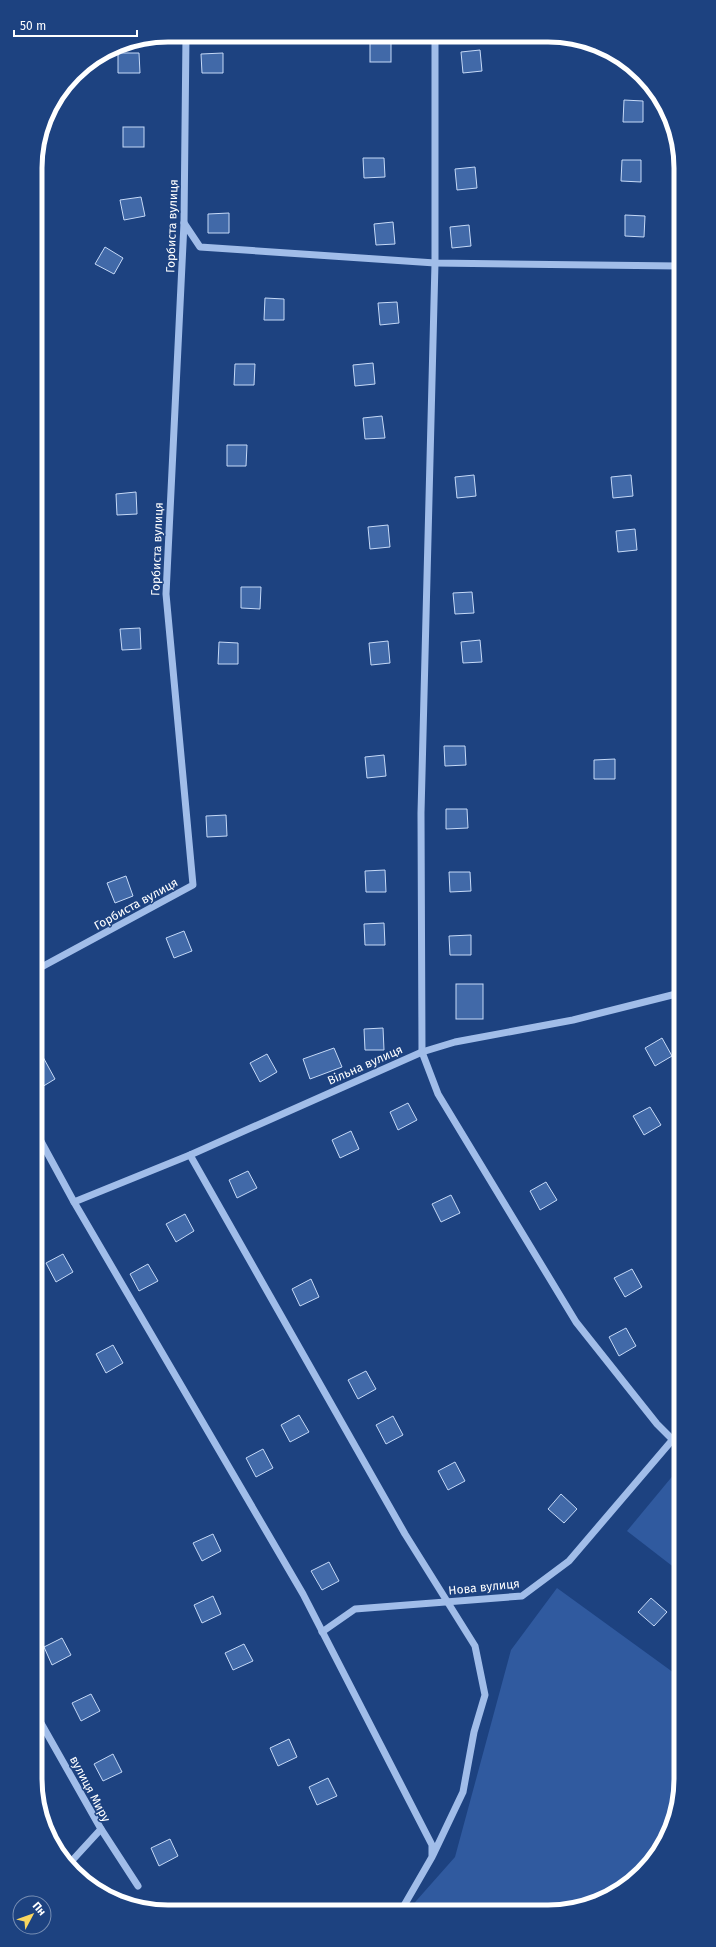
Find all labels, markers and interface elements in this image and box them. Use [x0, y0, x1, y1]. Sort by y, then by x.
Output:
scale bar [14, 12, 137, 38]
text: 50 m [20, 19, 46, 33]
street label: Горбиста вулиця [163, 179, 181, 273]
street label: Горбиста вулиця [148, 502, 166, 596]
street label: Горбиста вулиця [92, 875, 180, 933]
street label: Вільна вулиця [325, 1042, 405, 1088]
street label: Нова вулиця [448, 1576, 520, 1598]
street label: вулиця Миру [67, 1754, 113, 1825]
north arrow [12, 1895, 52, 1935]
text: Пн [30, 1899, 49, 1918]

